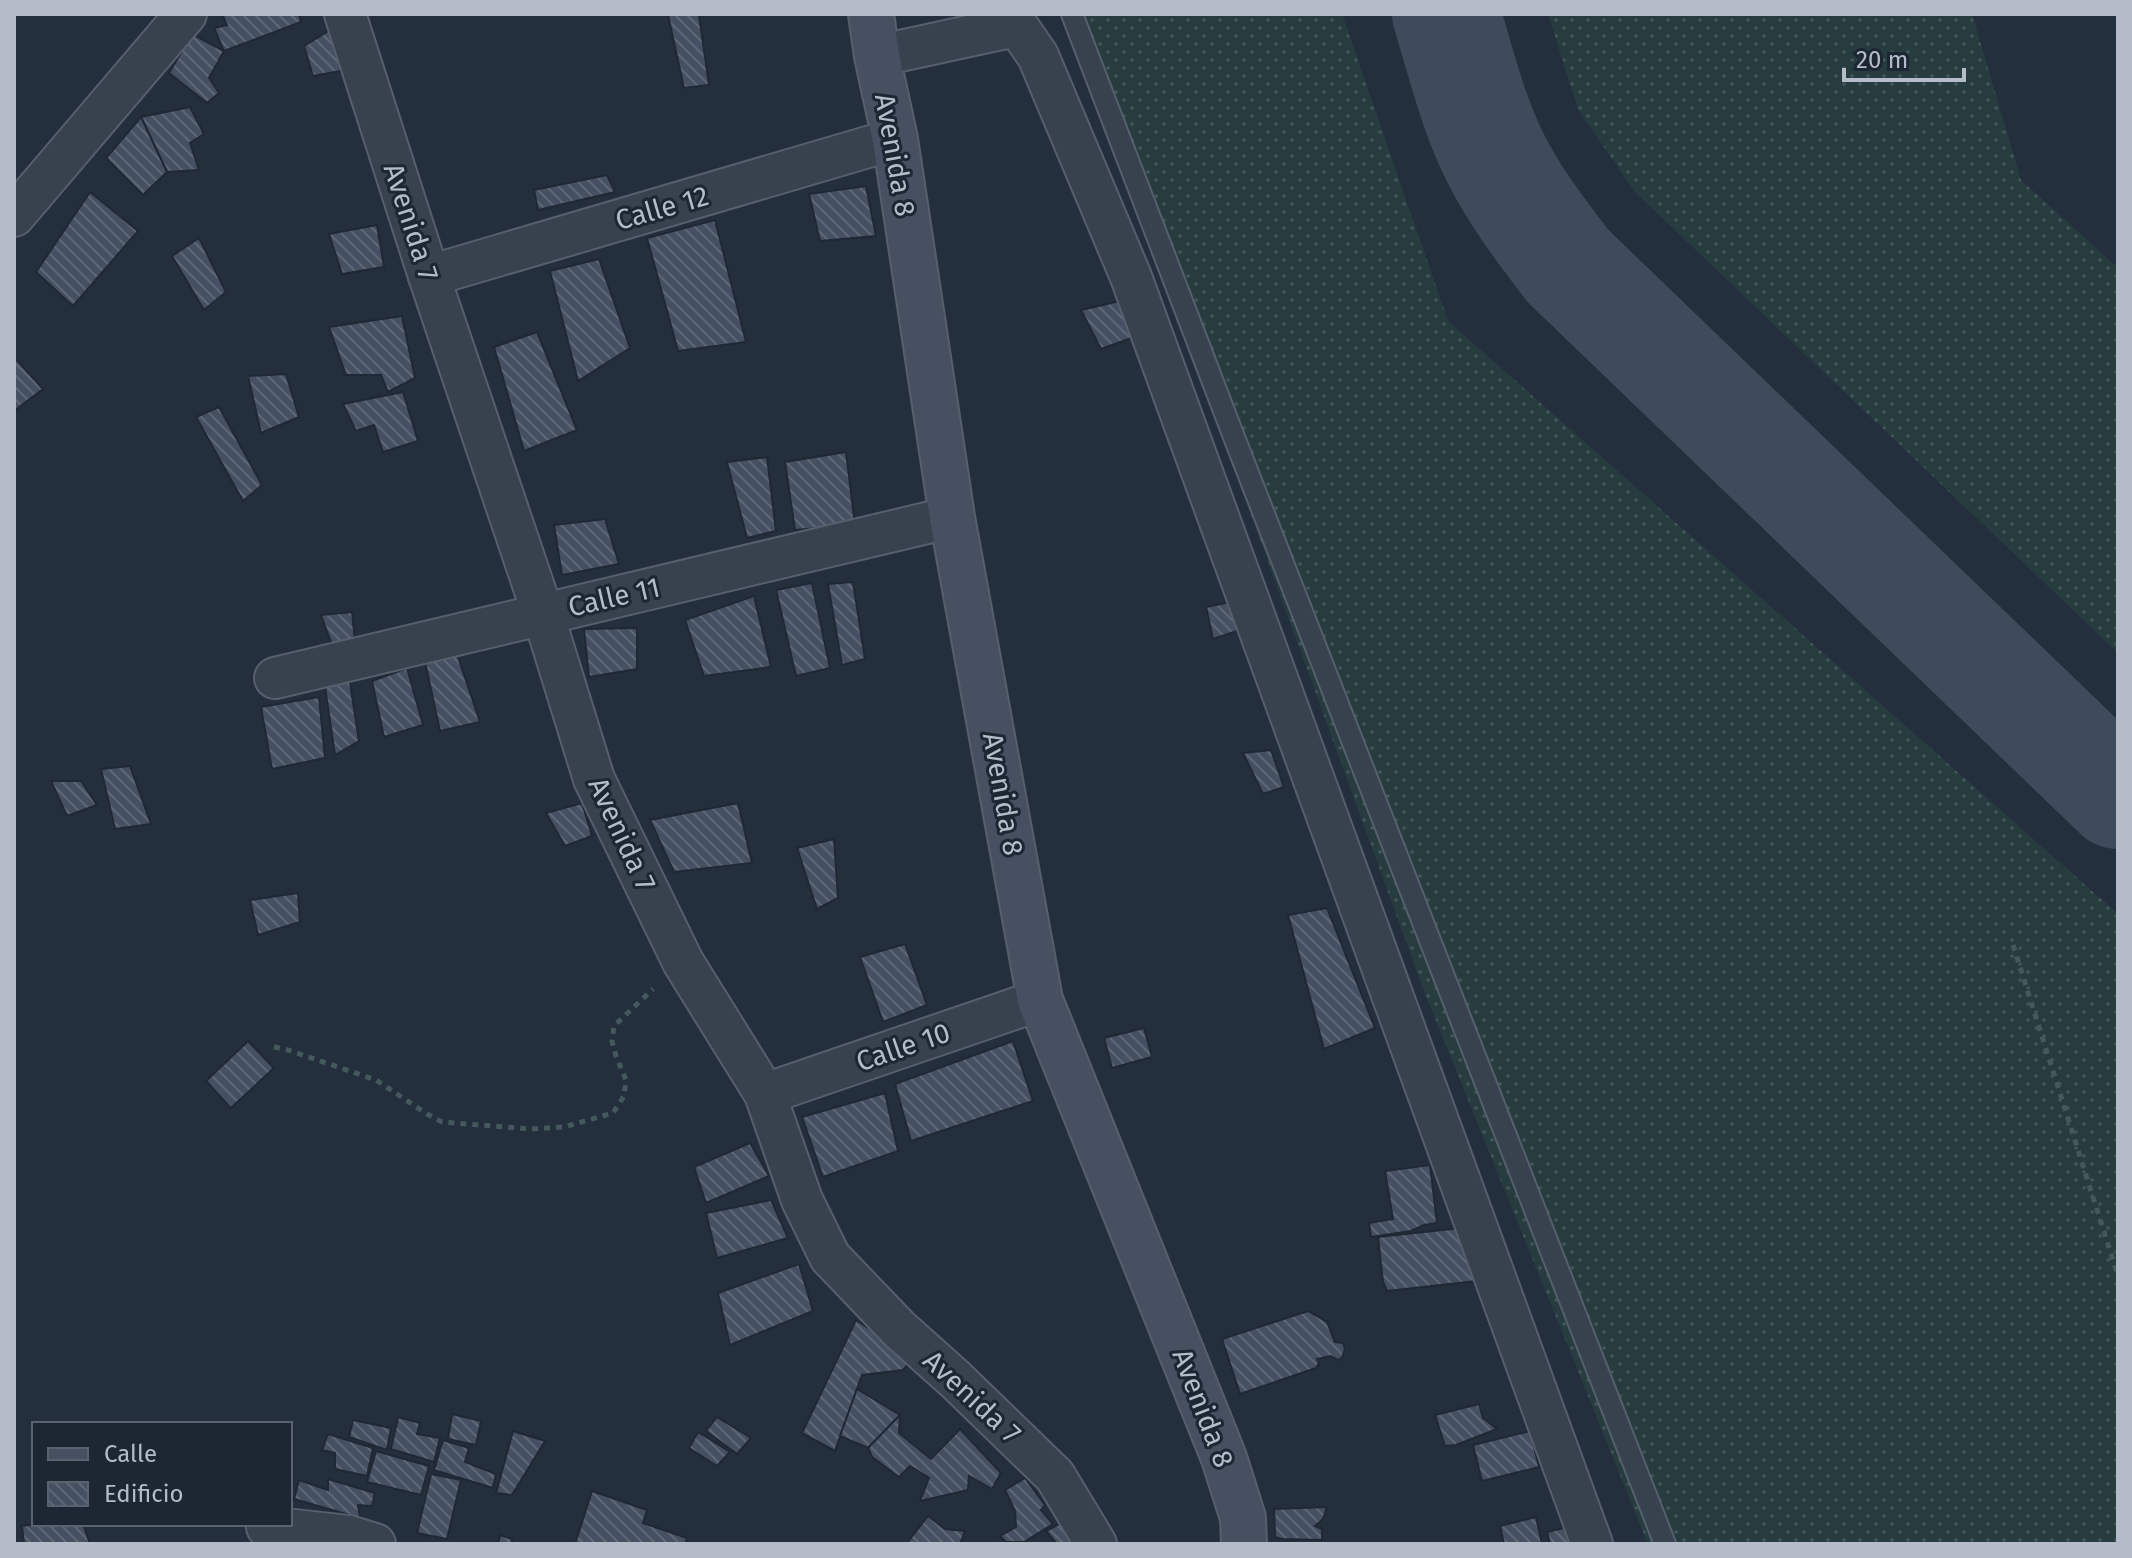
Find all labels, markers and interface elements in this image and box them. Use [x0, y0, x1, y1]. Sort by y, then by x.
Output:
scale bar [1844, 32, 1964, 82]
text: 20 m [1856, 46, 1908, 74]
street label: Avenida 8 [868, 91, 922, 219]
street label: Avenida 7 [377, 159, 445, 285]
street label: Calle 12 [612, 179, 712, 237]
street label: Calle 11 [565, 570, 663, 624]
street label: Avenida 8 [976, 730, 1030, 858]
street label: Avenida 7 [581, 772, 663, 896]
street label: Calle 10 [852, 1016, 954, 1078]
street label: Avenida 7 [916, 1344, 1028, 1450]
street label: Avenida 8 [1165, 1344, 1241, 1472]
legend [32, 1422, 292, 1526]
text: Calle [104, 1440, 157, 1468]
text: Edificio [104, 1480, 184, 1508]

